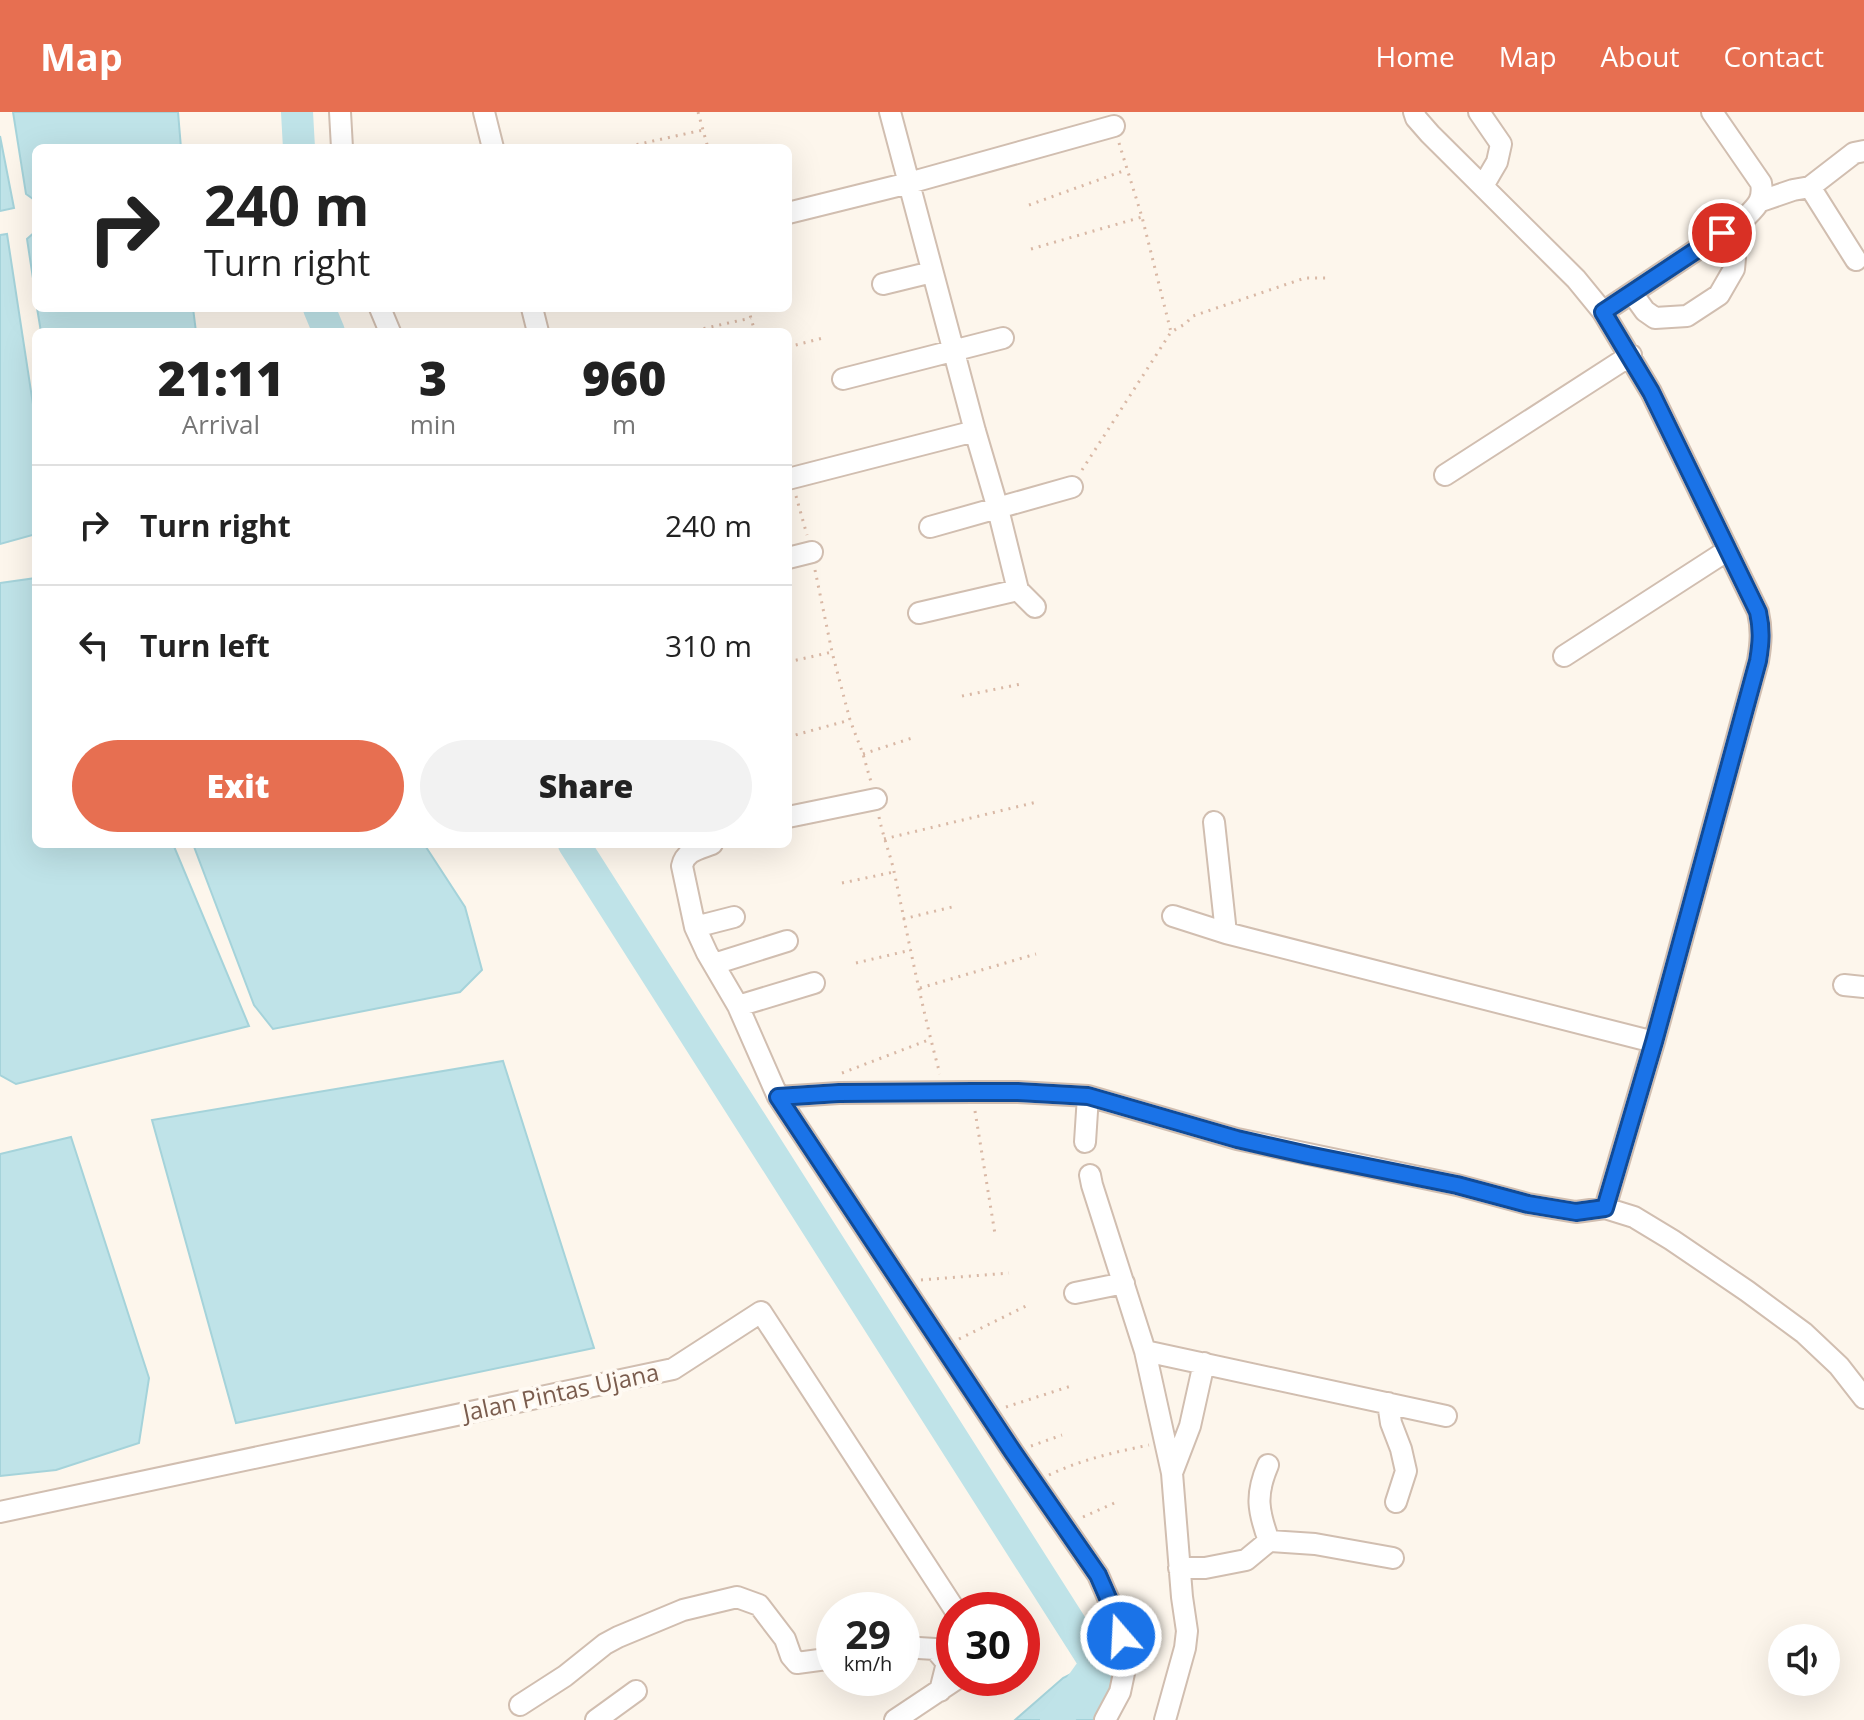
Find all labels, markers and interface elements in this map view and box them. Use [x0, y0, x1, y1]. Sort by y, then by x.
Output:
text: Map [40, 30, 123, 82]
text: Home [1376, 37, 1455, 75]
text: Map [1499, 37, 1557, 75]
text: About [1601, 37, 1679, 75]
text: Contact [1723, 37, 1824, 75]
text: 240 m [204, 166, 370, 242]
icon: right [72, 176, 176, 280]
pin [1688, 199, 1756, 267]
icon: arrive [1700, 211, 1744, 255]
text: Turn right [204, 238, 370, 287]
text: 21:11 [158, 345, 284, 410]
text: 3 [419, 345, 447, 410]
text: 960 [582, 345, 666, 410]
text: Arrival [182, 406, 260, 442]
text: min [410, 406, 456, 442]
text: m [612, 406, 636, 442]
icon: right [72, 503, 116, 547]
text: Turn right [140, 505, 291, 546]
text: 240 m [665, 505, 752, 546]
icon: left [72, 623, 116, 667]
text: Turn left [140, 625, 270, 666]
text: 310 m [665, 625, 752, 666]
button: Exit [72, 740, 404, 832]
button: Share [420, 740, 752, 832]
street label: Jalan Pintas Ujana [458, 1355, 662, 1429]
speed limit sign: 30 [936, 1592, 1040, 1696]
position arrow [1079, 1594, 1163, 1678]
text: 29 [845, 1606, 891, 1661]
map controls [1768, 1624, 1840, 1696]
button: sound [1768, 1624, 1840, 1696]
text: km/h [844, 1650, 892, 1677]

